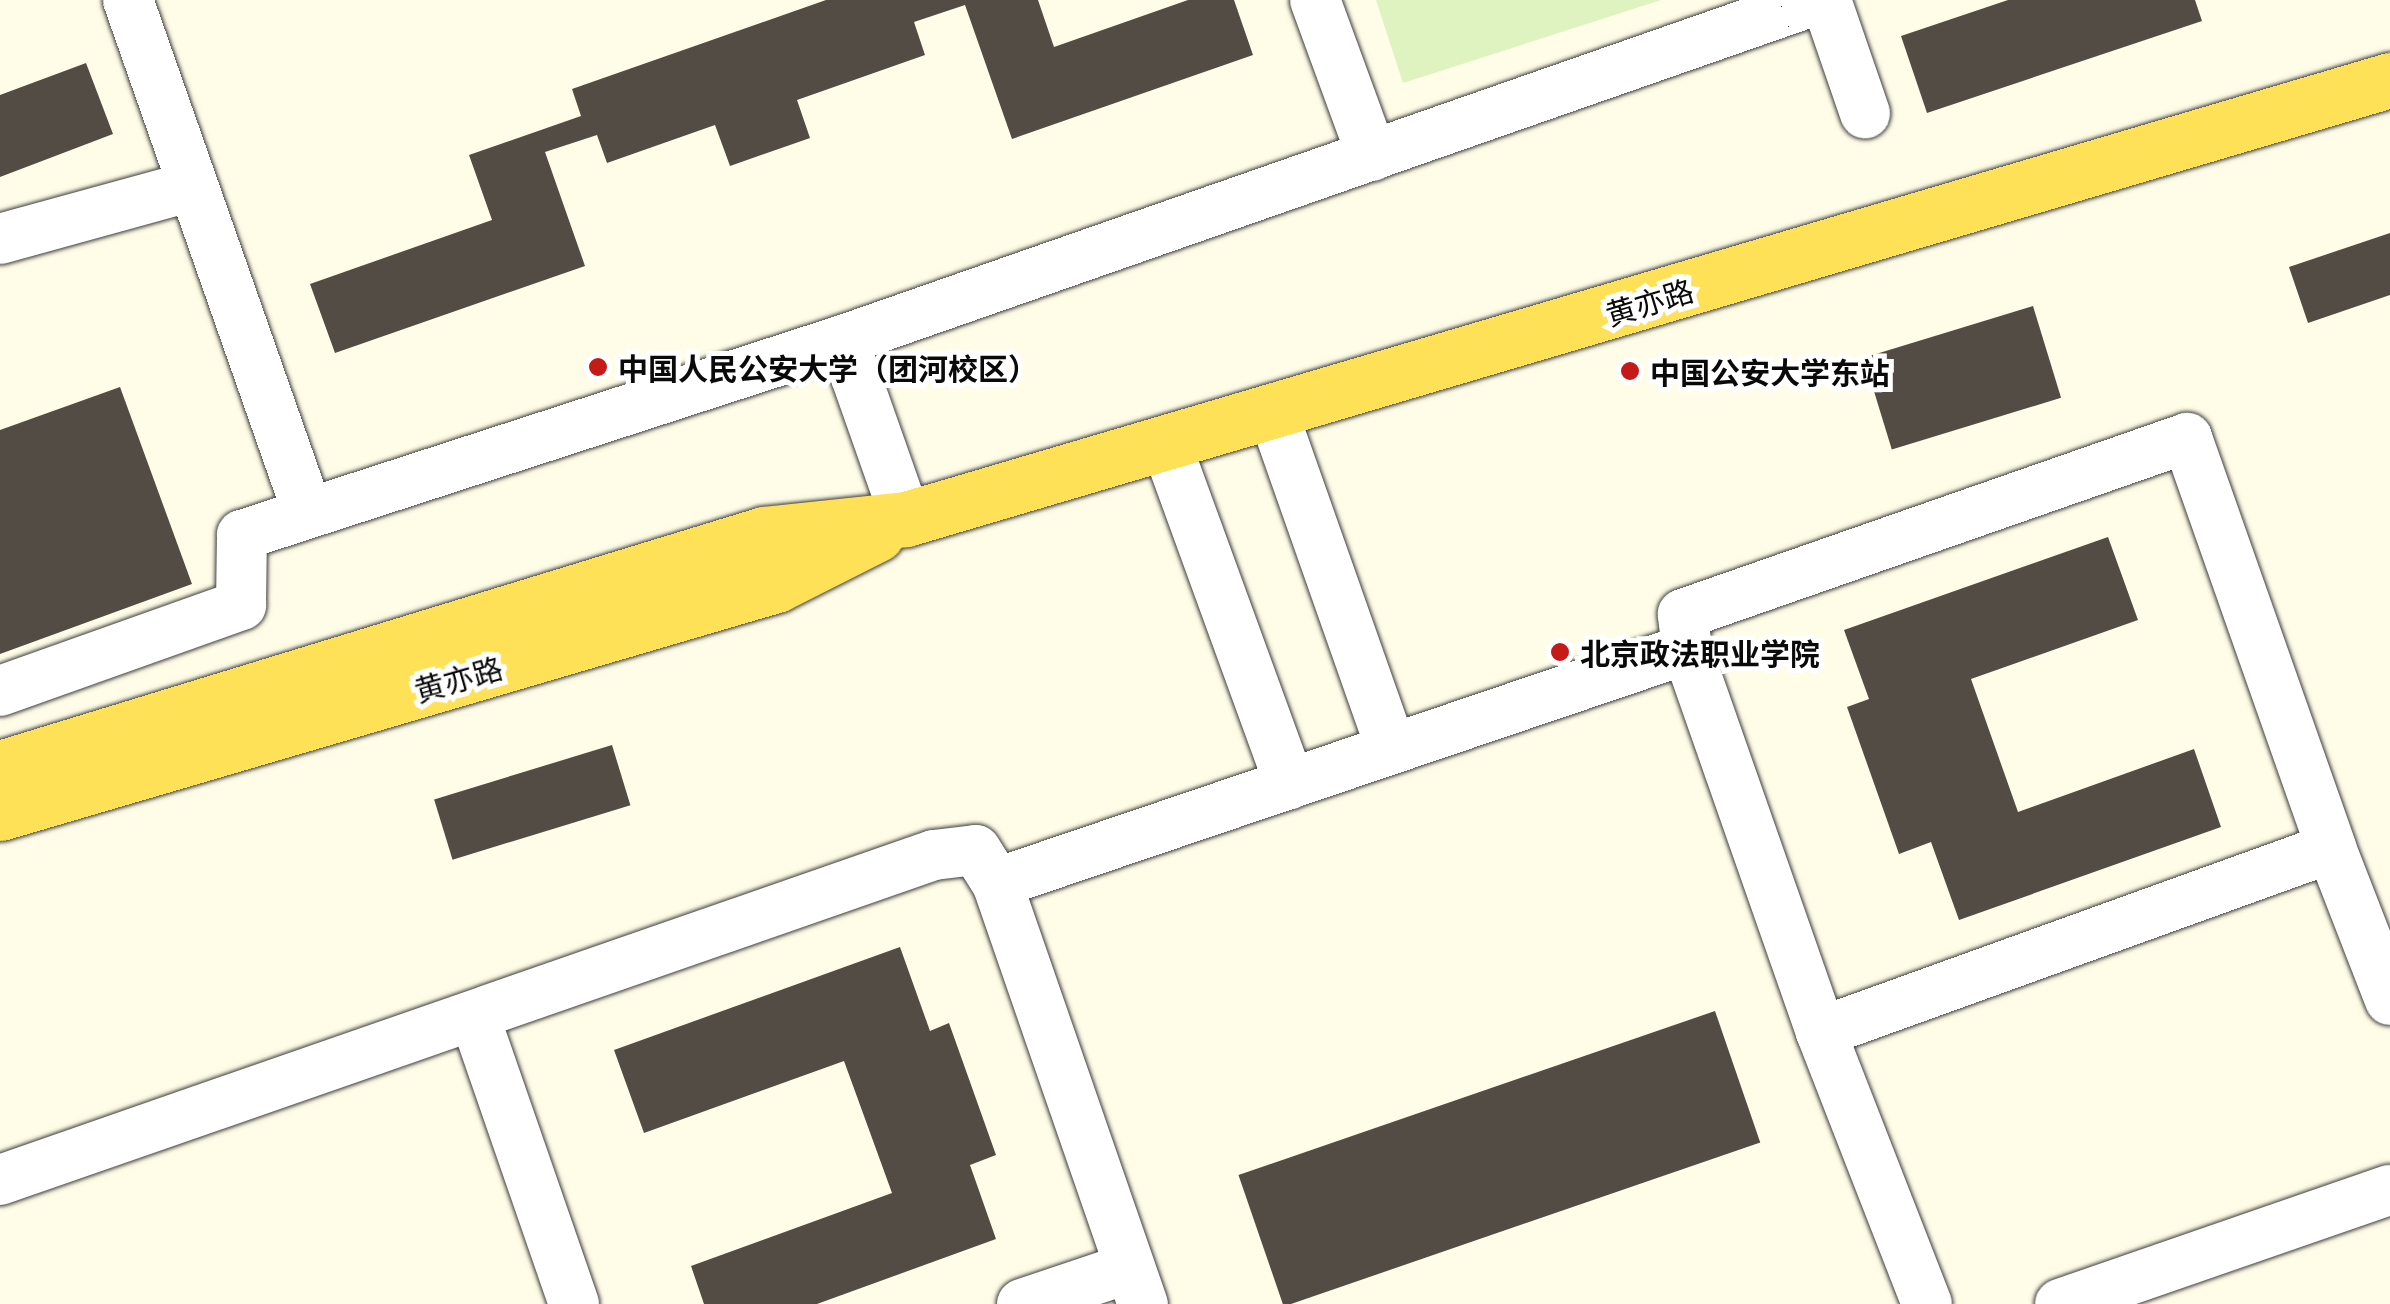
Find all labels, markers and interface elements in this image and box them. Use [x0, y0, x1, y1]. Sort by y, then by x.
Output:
street label: 黄亦路 [1601, 271, 1697, 331]
place label: 中国人民公安大学（团河校区） [618, 349, 1038, 385]
place label: 中国公安大学东站 [1650, 353, 1890, 389]
marker: 中国人民公安大学（团河校区） [587, 356, 609, 378]
marker: 中国公安大学东站 [1619, 360, 1641, 382]
place label: 北京政法职业学院 [1580, 634, 1820, 670]
marker: 北京政法职业学院 [1549, 641, 1571, 663]
street label: 黄亦路 [410, 648, 506, 708]

